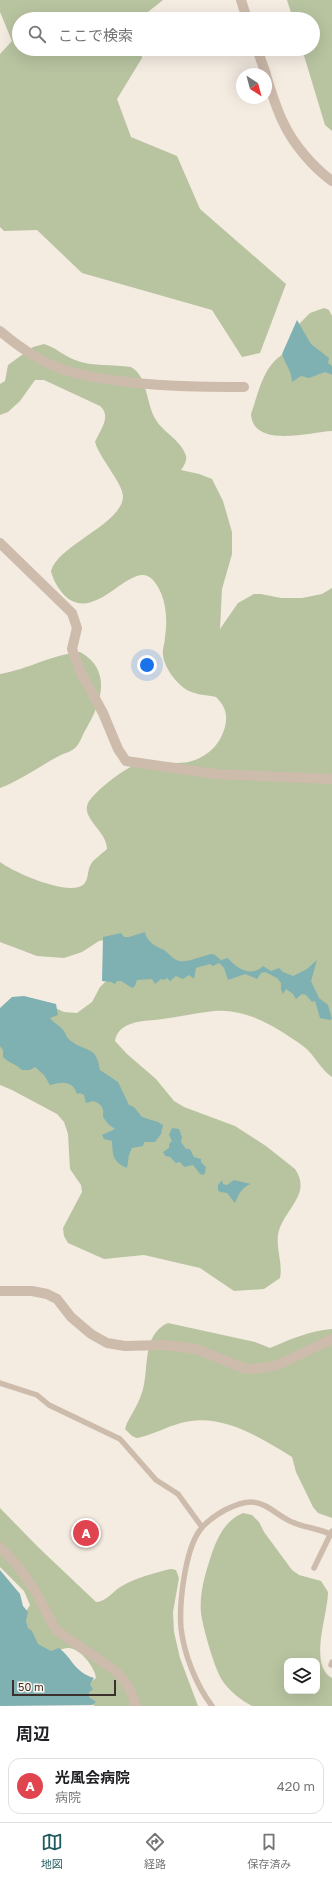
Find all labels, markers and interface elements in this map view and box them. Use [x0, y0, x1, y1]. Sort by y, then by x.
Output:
search box [12, 12, 320, 56]
icon: search [26, 23, 48, 45]
text: ここで検索 [58, 26, 133, 44]
north arrow [236, 68, 272, 104]
your location [137, 655, 157, 675]
pin: A [73, 1518, 99, 1548]
map controls [284, 1658, 320, 1694]
button: layers [284, 1658, 320, 1694]
scale bar [12, 1678, 116, 1697]
text: 50 m [18, 1680, 44, 1693]
text: 周辺 [16, 1723, 50, 1744]
text: 光風会病院 [55, 1768, 130, 1786]
text: A [25, 1778, 35, 1794]
text: 420 m [277, 1778, 315, 1794]
text: 病院 [55, 1789, 81, 1805]
tab: 地図 [41, 1831, 63, 1871]
tab: 経路 [144, 1831, 166, 1871]
tab: 保存済み [247, 1831, 291, 1871]

